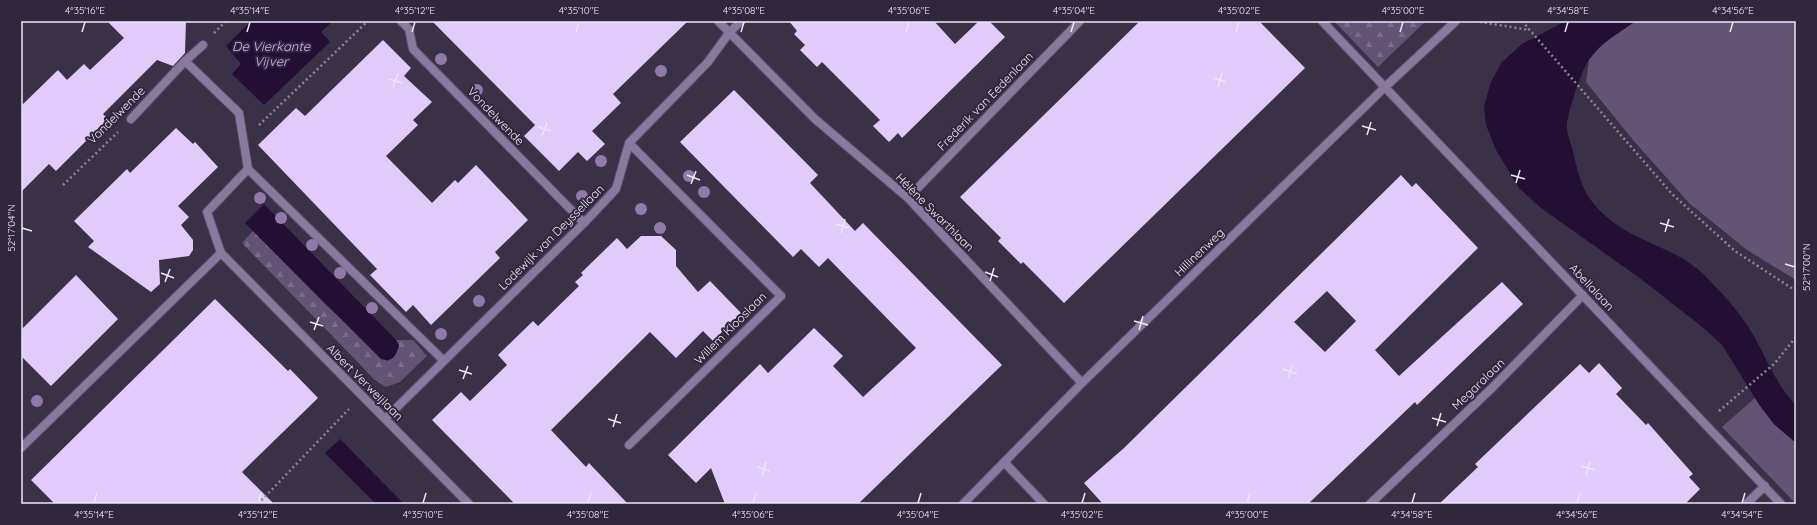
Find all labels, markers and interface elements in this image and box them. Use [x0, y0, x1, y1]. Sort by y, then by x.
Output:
text: 4°35'16"E [65, 4, 105, 17]
text: 4°35'14"E [230, 4, 270, 17]
text: 4°35'12"E [395, 4, 435, 17]
text: 4°35'10"E [559, 4, 600, 17]
text: 4°35'08"E [723, 4, 765, 17]
text: 4°35'06"E [888, 4, 930, 17]
text: 4°35'04"E [1053, 4, 1095, 17]
text: 4°35'02"E [1218, 4, 1260, 17]
text: 4°35'00"E [1382, 4, 1425, 17]
text: 4°34'58"E [1547, 4, 1589, 17]
text: 4°34'56"E [1712, 4, 1754, 17]
water label: De Vierkante Vijver [232, 38, 311, 69]
street label: Frederik van Eedenlaan [934, 49, 1036, 153]
street label: Vondelwende [84, 83, 148, 147]
street label: Vondelwende [464, 84, 528, 148]
street label: Hélène Swarthlaan [893, 170, 977, 254]
street label: Lodewijk van Deyssellaan [495, 181, 607, 293]
text: 52°17'04"N [5, 204, 18, 252]
street label: Hillinenweg [1171, 225, 1227, 279]
text: 52°17'00"N [1800, 243, 1813, 291]
street label: Abellalaan [1566, 260, 1618, 314]
street label: Willem Klooslaan [691, 289, 769, 367]
street label: Albert Verweijlaan [324, 341, 406, 423]
street label: Megaralaan [1449, 355, 1507, 413]
text: 4°35'14"E [74, 508, 114, 521]
text: 4°35'12"E [238, 508, 278, 521]
text: 4°35'10"E [403, 508, 444, 521]
text: 4°35'08"E [567, 508, 609, 521]
text: 4°35'06"E [732, 508, 774, 521]
text: 4°35'04"E [897, 508, 939, 521]
text: 4°35'02"E [1061, 508, 1103, 521]
text: 4°35'00"E [1226, 508, 1269, 521]
text: 4°34'58"E [1391, 508, 1433, 521]
text: 4°34'56"E [1556, 508, 1598, 521]
text: 4°34'54"E [1721, 508, 1763, 521]

